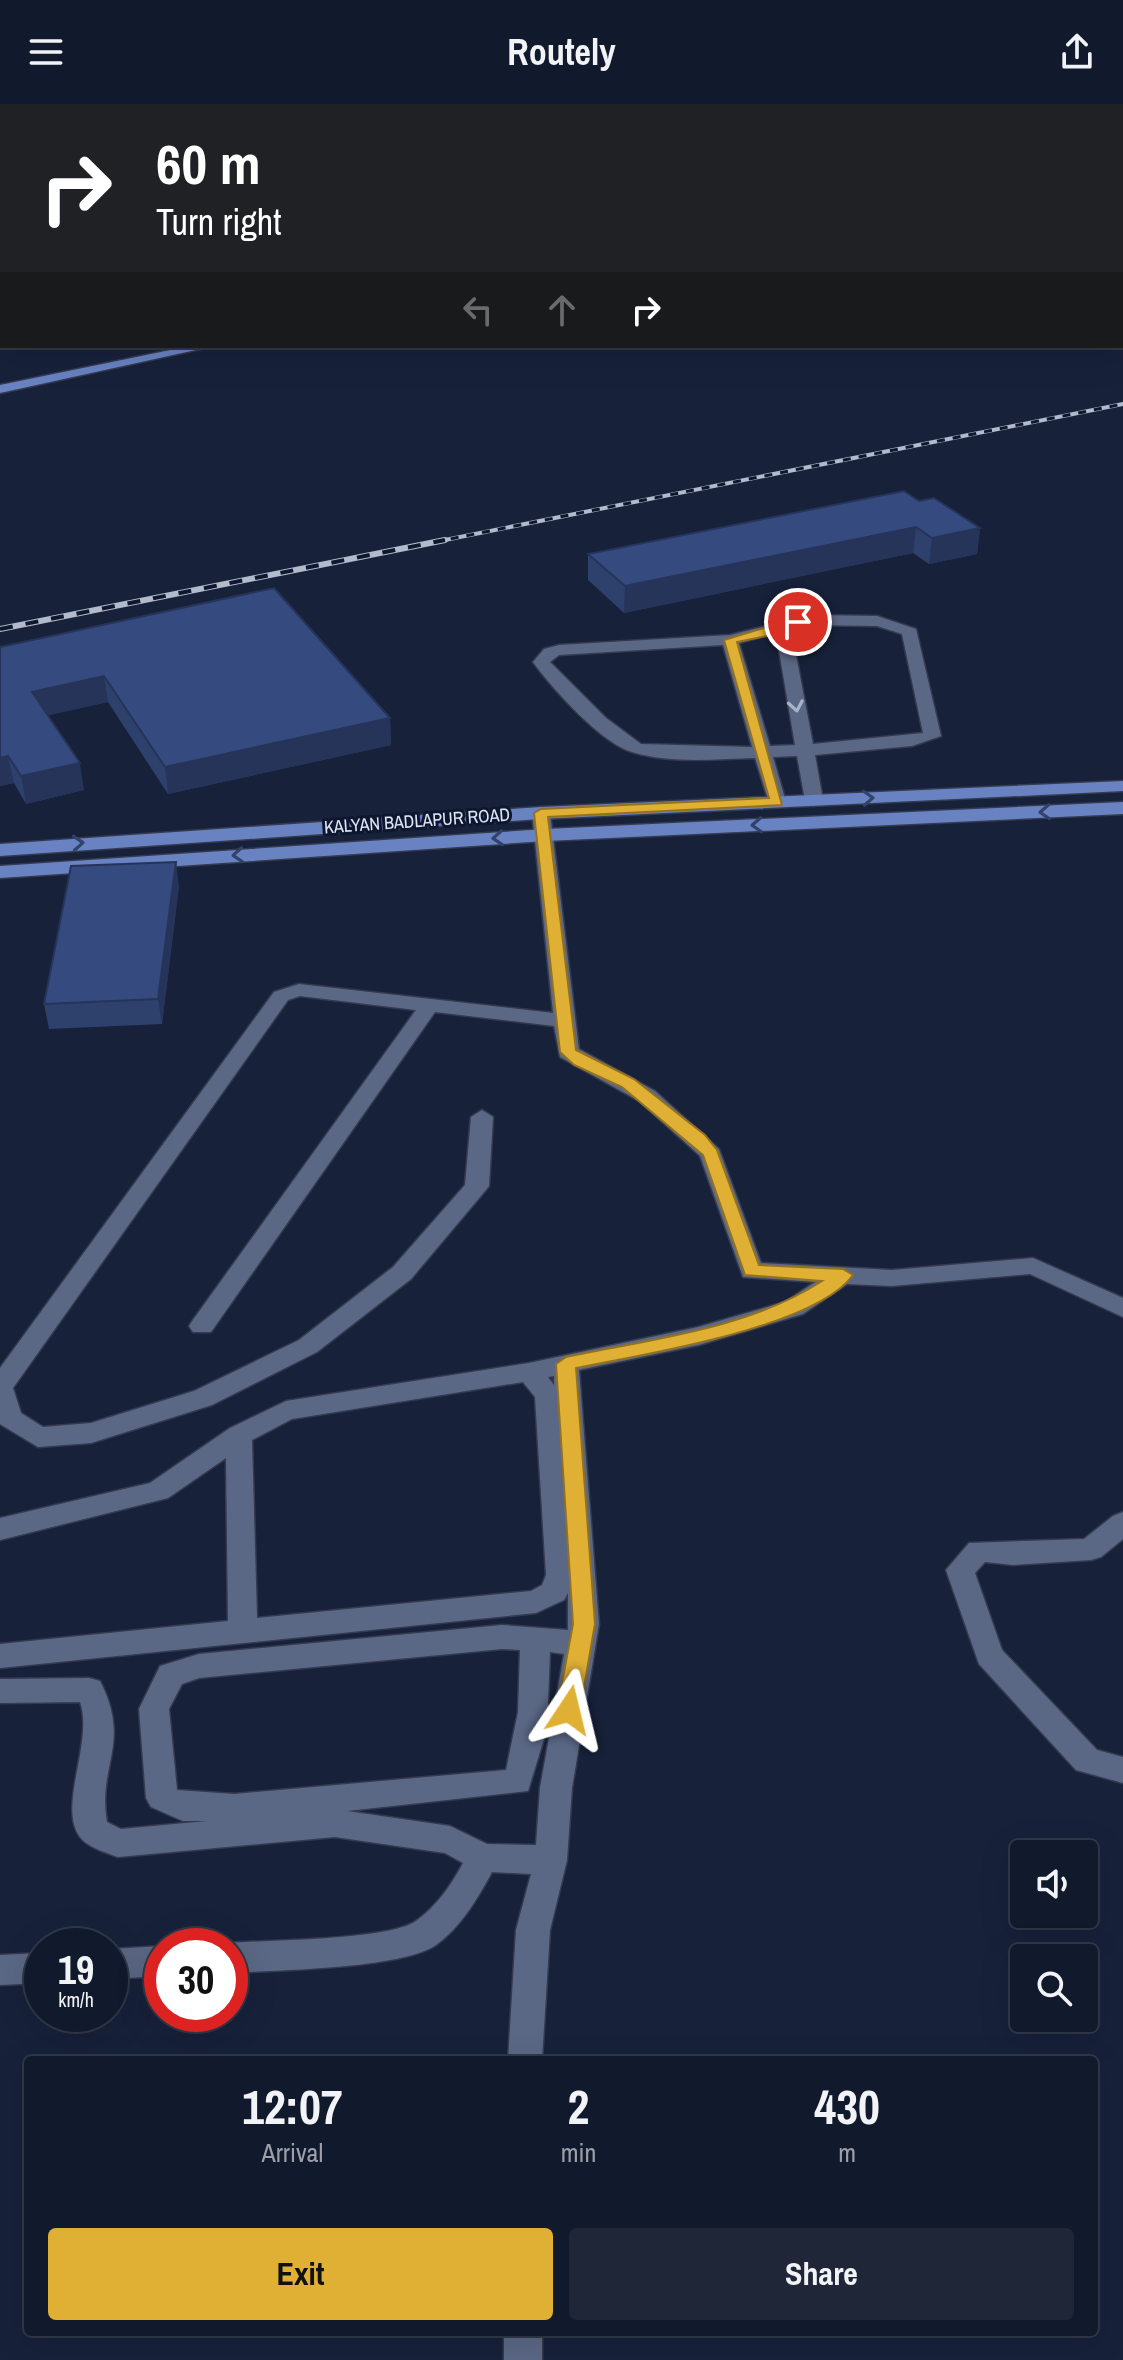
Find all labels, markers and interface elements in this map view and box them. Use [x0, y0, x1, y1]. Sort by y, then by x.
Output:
text: Routely [507, 28, 616, 76]
icon: menu [24, 30, 68, 74]
icon: share [1055, 30, 1099, 74]
text: 60 m [156, 126, 261, 201]
icon: right [24, 136, 128, 240]
text: Turn right [156, 198, 281, 246]
icon: left [456, 288, 500, 332]
icon: ahead [540, 288, 584, 332]
icon: right [624, 288, 668, 332]
pin [764, 588, 832, 656]
icon: arrive [776, 600, 820, 644]
one-way arrow [787, 699, 804, 713]
one-way arrow [862, 789, 875, 806]
street label: KALYAN BADLAPUR ROAD [323, 802, 511, 839]
one-way arrow [1038, 803, 1051, 820]
one-way arrow [750, 816, 763, 833]
one-way arrow [491, 829, 504, 846]
one-way arrow [72, 834, 85, 851]
one-way arrow [231, 846, 244, 863]
position arrow [527, 1668, 611, 1752]
map controls [1010, 1840, 1098, 2032]
button: sound [1010, 1840, 1098, 1928]
speed limit sign: 30 [144, 1928, 248, 2032]
text: 19 [58, 1943, 94, 1996]
button: search [1010, 1944, 1098, 2032]
text: km/h [58, 1986, 94, 2013]
text: 12:07 [242, 2074, 343, 2139]
text: 2 [568, 2074, 589, 2139]
text: 430 [814, 2074, 880, 2139]
text: Arrival [262, 2135, 323, 2170]
text: min [561, 2135, 596, 2170]
text: m [838, 2135, 856, 2170]
button: Exit [48, 2228, 553, 2320]
button: Share [569, 2228, 1074, 2320]

